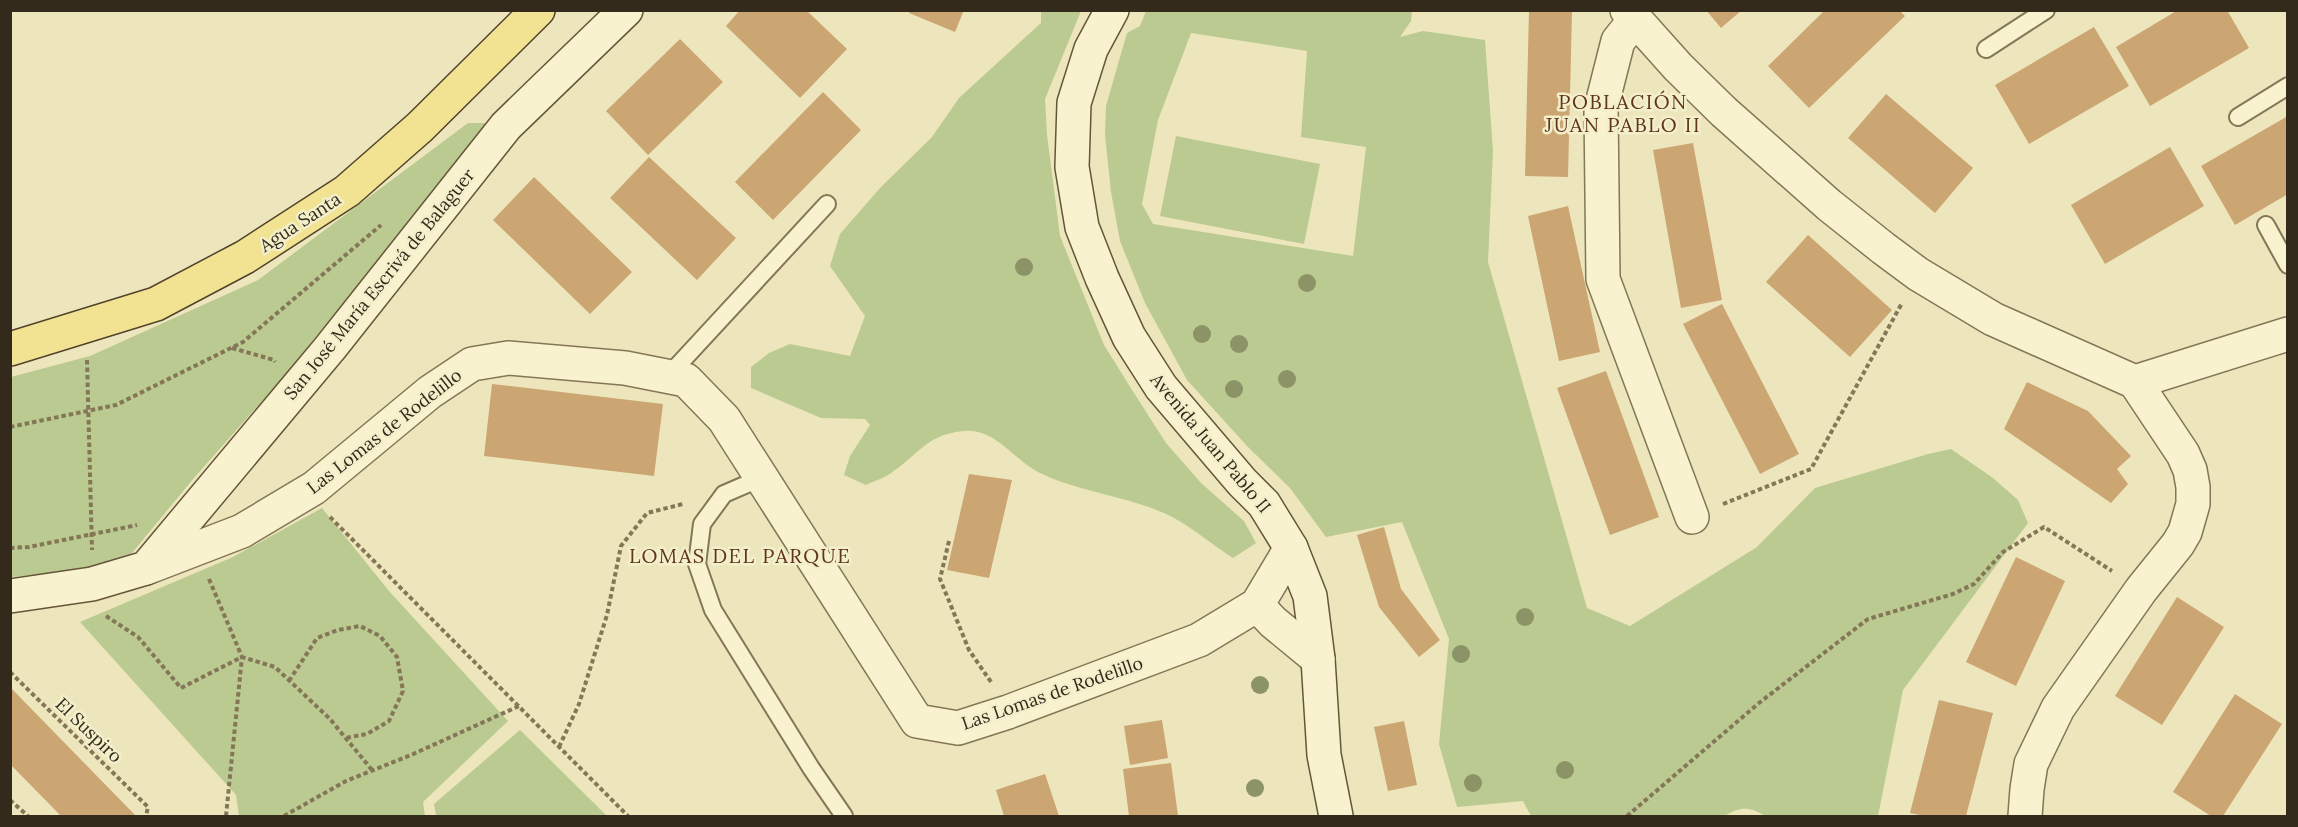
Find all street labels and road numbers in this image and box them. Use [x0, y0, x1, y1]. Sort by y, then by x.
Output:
street label: San José María Escrivá de Balaguer [279, 164, 480, 404]
street label: Agua Santa [254, 187, 345, 257]
street label: Las Lomas de Rodelillo [302, 363, 466, 499]
street label: Avenida Juan Pablo II [1145, 368, 1276, 518]
street label: Las Lomas de Rodelillo [958, 651, 1146, 735]
street label: El Suspiro [51, 693, 127, 767]

